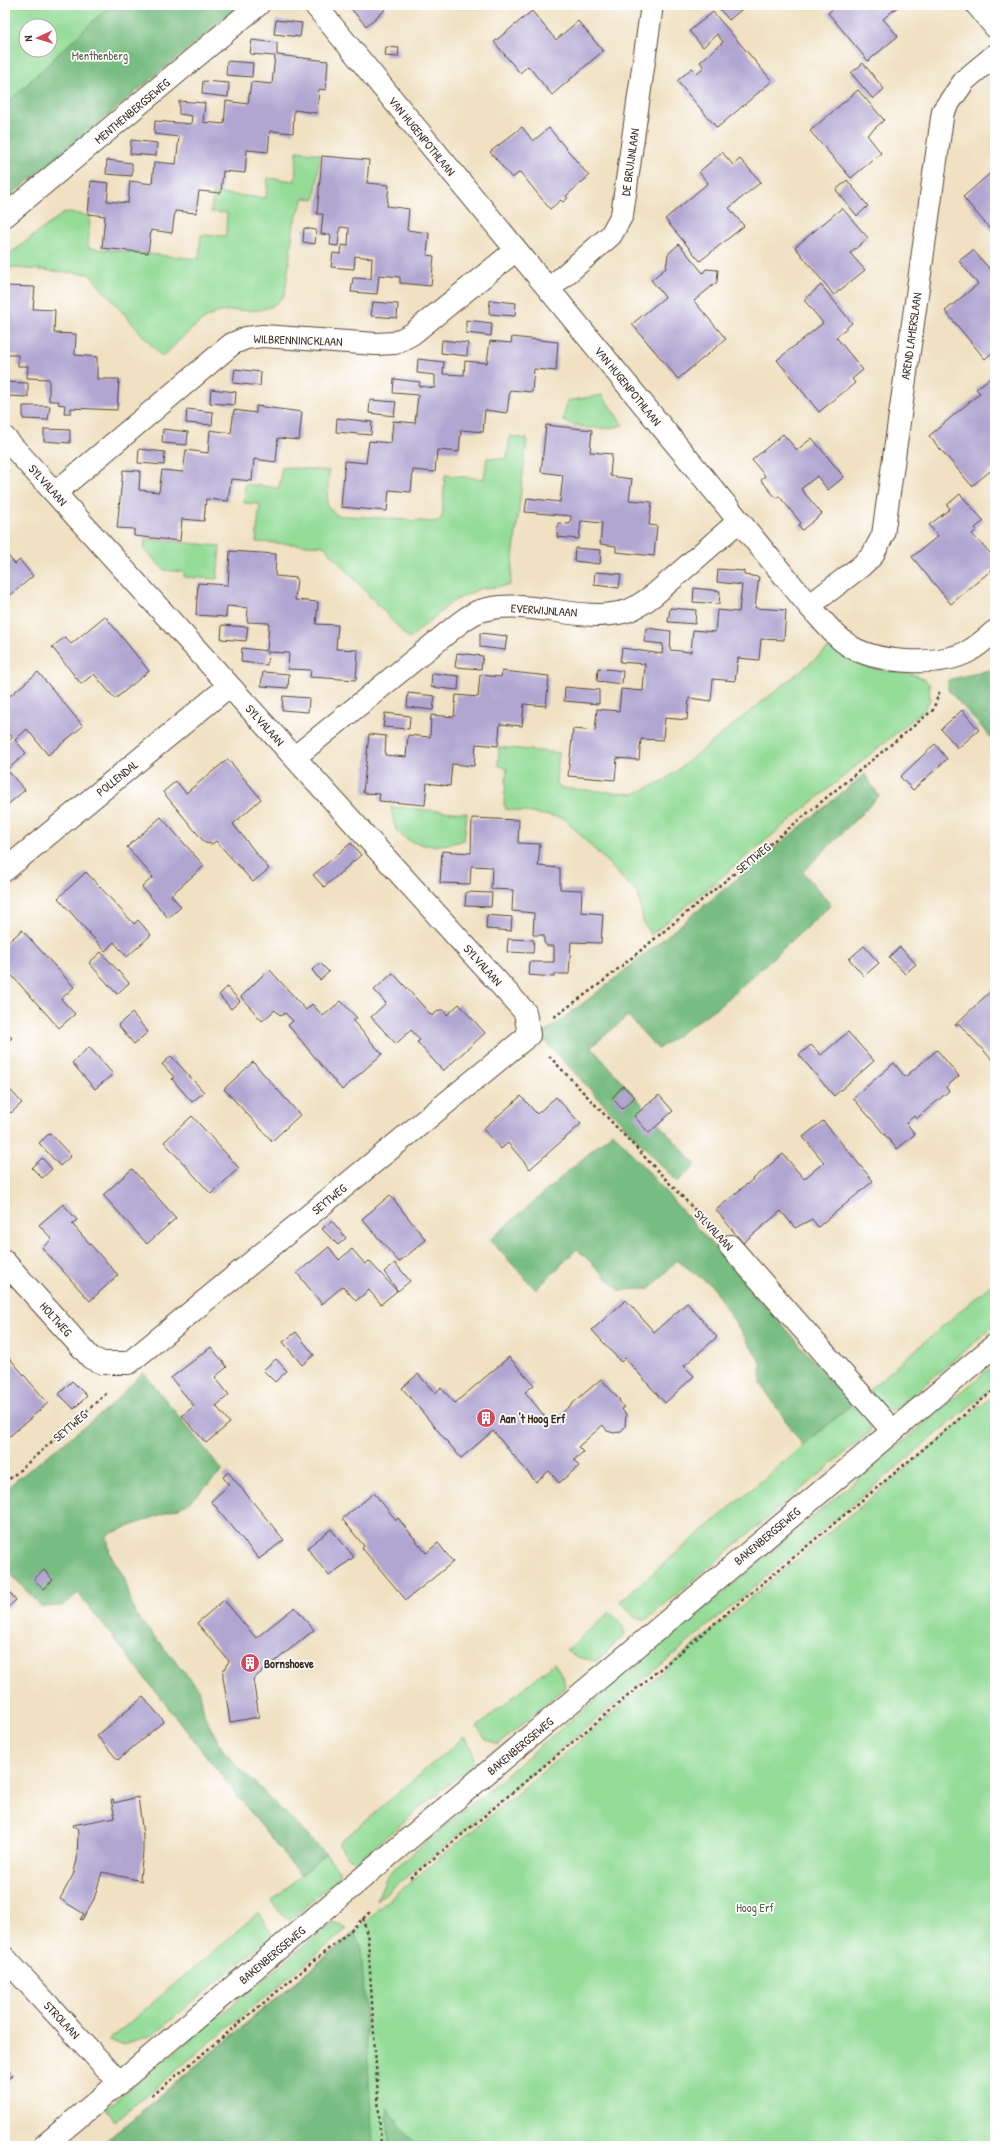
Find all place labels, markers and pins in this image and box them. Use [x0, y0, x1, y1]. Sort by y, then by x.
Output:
building icon: Aan 't Hoog Erf [475, 1407, 497, 1429]
place label: Aan 't Hoog Erf [500, 1410, 566, 1428]
building icon: Bornshoeve [239, 1652, 261, 1674]
place label: Bornshoeve [264, 1655, 314, 1672]

